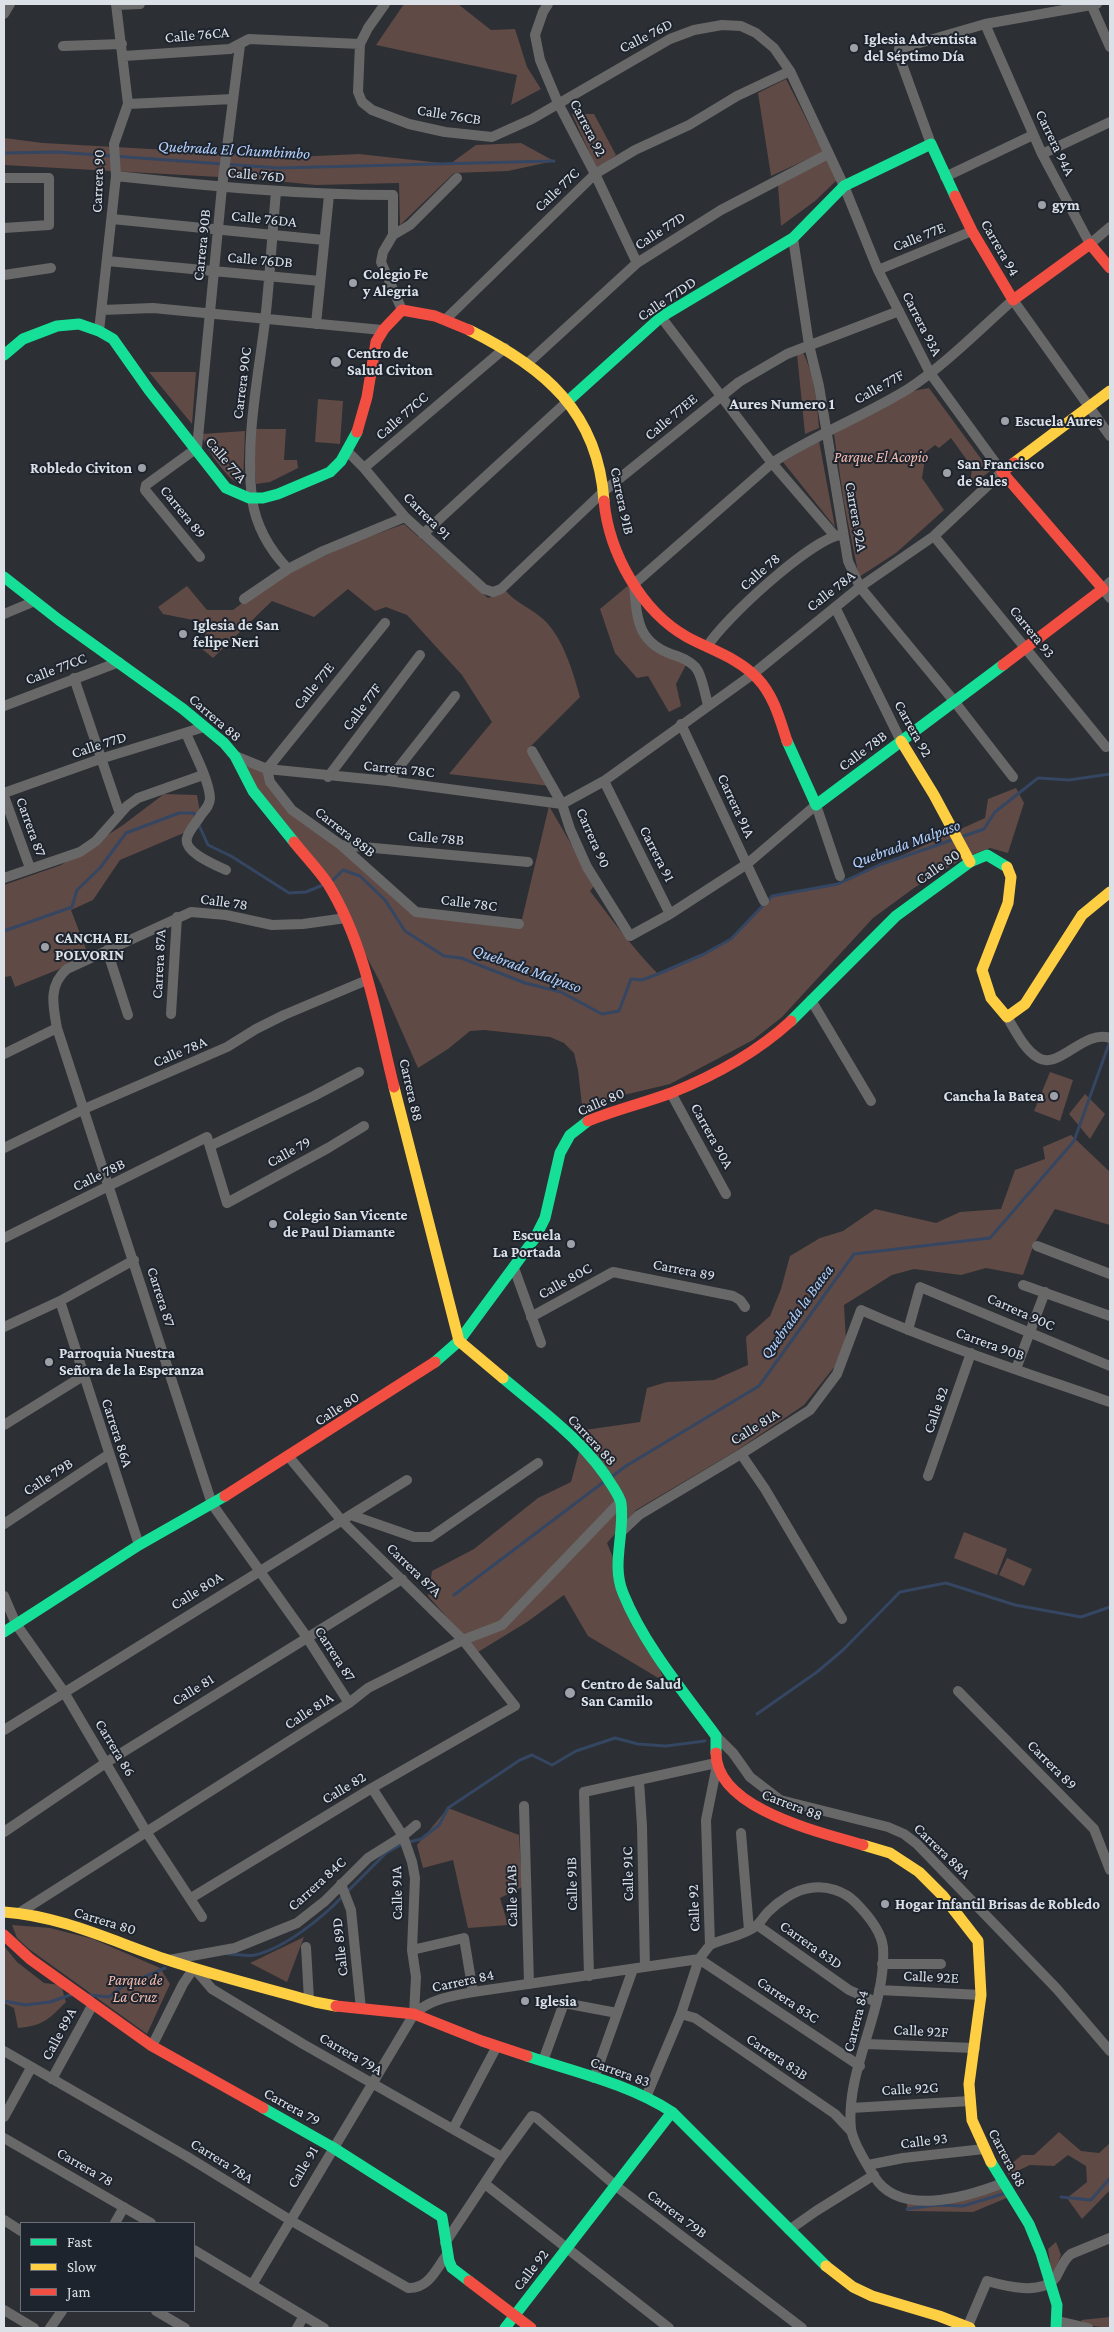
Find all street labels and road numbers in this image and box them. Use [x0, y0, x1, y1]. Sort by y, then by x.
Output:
street label: Calle 76D [616, 15, 676, 57]
street label: Calle 76CA [164, 23, 230, 47]
street label: Carrera 92 [566, 96, 610, 160]
street label: Calle 76CB [416, 101, 482, 129]
street label: Carrera 94A [1031, 107, 1079, 179]
street label: Carrera 90 [88, 149, 108, 213]
street label: Calle 76D [227, 164, 285, 186]
street label: Calle 77C [531, 164, 583, 216]
street label: Calle 76DA [230, 207, 298, 231]
street label: Carrera 90B [189, 208, 215, 282]
street label: Calle 77D [631, 208, 689, 254]
street label: Carrera 94 [977, 216, 1023, 280]
street label: Calle 77E [890, 218, 948, 256]
street label: Calle 76DB [227, 248, 293, 272]
street label: Calle 77DD [634, 273, 700, 325]
street label: Carrera 93A [898, 289, 946, 359]
street label: Carrera 90C [229, 346, 255, 420]
street label: Calle 77F [851, 366, 907, 408]
street label: Calle 77CC [372, 388, 432, 444]
street label: Calle 77EE [641, 390, 701, 444]
street label: Calle 77A [201, 433, 251, 487]
street label: Carrera 91B [606, 466, 638, 536]
street label: Carrera 92A [841, 481, 871, 553]
street label: Carrera 89 [156, 482, 210, 542]
street label: Carrera 91 [399, 488, 455, 544]
street label: Calle 78 [736, 549, 784, 595]
street label: Calle 78A [803, 567, 859, 615]
street label: Carrera 93 [1006, 602, 1058, 662]
street label: Calle 77CC [23, 649, 89, 689]
street label: Calle 77E [290, 659, 338, 713]
street label: Calle 77F [338, 680, 386, 734]
street label: Carrera 88 [185, 690, 245, 746]
street label: Carrera 92 [890, 698, 936, 760]
street label: Calle 78B [835, 727, 891, 775]
street label: Calle 77D [69, 728, 129, 762]
street label: Carrera 78C [363, 756, 435, 782]
street label: Carrera 91A [713, 771, 759, 841]
street label: Carrera 87 [12, 795, 50, 859]
street label: Carrera 88B [311, 803, 379, 861]
street label: Carrera 90 [572, 805, 614, 871]
street label: Carrera 91 [635, 823, 679, 885]
street label: Calle 78B [407, 827, 465, 849]
street label: Calle 80 [913, 845, 963, 889]
street label: Calle 78 [199, 890, 249, 914]
street label: Calle 78C [440, 891, 498, 915]
street label: Carrera 87A [148, 929, 170, 999]
street label: Calle 78A [151, 1033, 209, 1071]
street label: Carrera 88 [395, 1057, 427, 1123]
street label: Calle 80 [575, 1084, 627, 1120]
street label: Carrera 90A [687, 1100, 737, 1172]
street label: Calle 79 [264, 1133, 314, 1171]
street label: Calle 78B [70, 1155, 128, 1195]
street label: Carrera 89 [651, 1255, 717, 1285]
street label: Calle 80C [535, 1259, 595, 1303]
street label: Carrera 87 [143, 1265, 179, 1329]
street label: Carrera 90C [984, 1289, 1058, 1335]
street label: Carrera 90B [953, 1323, 1027, 1365]
street label: Calle 82 [920, 1384, 952, 1436]
street label: Calle 80 [311, 1388, 363, 1430]
street label: Carrera 86A [97, 1396, 137, 1470]
street label: Calle 81A [727, 1405, 783, 1449]
street label: Carrera 88 [564, 1411, 620, 1469]
street label: Calle 79B [20, 1454, 76, 1500]
street label: Carrera 87A [383, 1539, 445, 1601]
street label: Calle 80A [168, 1568, 226, 1614]
street label: Carrera 87 [311, 1623, 359, 1685]
street label: Calle 81 [169, 1670, 217, 1710]
street label: Calle 81A [281, 1689, 337, 1733]
street label: Carrera 86 [91, 1716, 139, 1780]
street label: Carrera 89 [1023, 1736, 1081, 1794]
street label: Calle 82 [319, 1768, 369, 1808]
street label: Carrera 88 [759, 1785, 825, 1825]
street label: Carrera 88A [910, 1820, 974, 1882]
street label: Calle 91C [619, 1847, 637, 1901]
street label: Carrera 84C [284, 1853, 350, 1915]
street label: Calle 91B [563, 1857, 581, 1911]
street label: Calle 91AB [502, 1865, 522, 1927]
street label: Calle 91A [388, 1866, 406, 1920]
street label: Calle 92 [684, 1884, 704, 1932]
street label: Carrera 80 [72, 1903, 138, 1939]
street label: Calle 89D [328, 1917, 352, 1977]
street label: Carrera 83D [776, 1917, 846, 1973]
street label: Carrera 84 [430, 1966, 496, 1996]
street label: Calle 92E [903, 1967, 959, 1987]
street label: Carrera 83C [753, 1973, 823, 2027]
street label: Carrera 84 [840, 1988, 872, 2054]
street label: Calle 89A [38, 2005, 80, 2063]
street label: Calle 92F [893, 2021, 949, 2041]
street label: Carrera 79A [316, 2029, 386, 2079]
street label: Carrera 83B [743, 2030, 811, 2084]
street label: Carrera 83 [588, 2053, 652, 2091]
street label: Calle 92G [881, 2079, 939, 2099]
street label: Carrera 79 [261, 2084, 323, 2130]
street label: Carrera 88 [984, 2126, 1030, 2190]
street label: Calle 93 [899, 2129, 949, 2153]
street label: Carrera 78A [187, 2135, 257, 2187]
street label: Calle 91 [284, 2143, 322, 2191]
street label: Carrera 78 [53, 2144, 117, 2190]
street label: Carrera 79B [644, 2186, 710, 2242]
street label: Calle 92 [509, 2246, 553, 2294]

